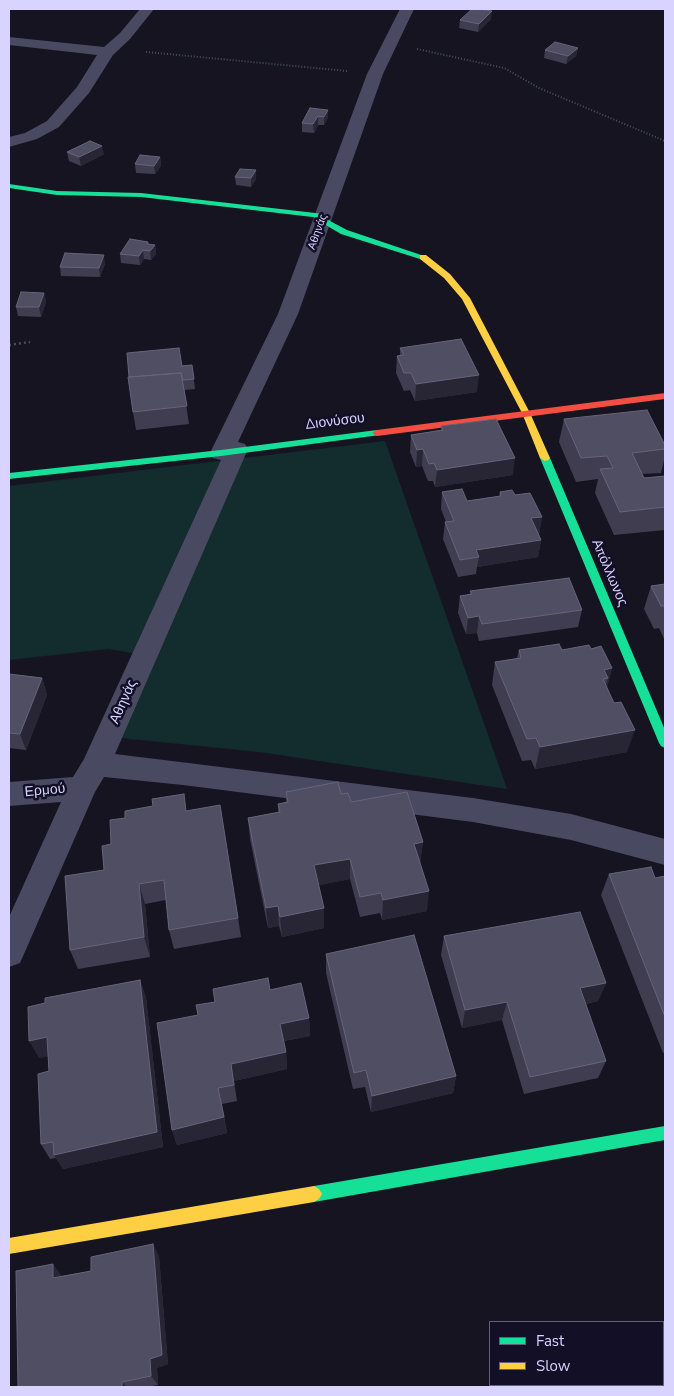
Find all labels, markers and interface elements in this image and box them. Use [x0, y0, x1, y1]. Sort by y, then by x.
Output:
street label: Αθηνάς [306, 212, 330, 252]
street label: Διονύσου [304, 410, 366, 434]
street label: Απόλλωνος [587, 537, 631, 609]
street label: Αθηνάς [107, 677, 141, 727]
street label: Ερμού [24, 781, 66, 801]
legend [489, 1321, 664, 1386]
text: Fast [536, 1331, 564, 1351]
text: Slow [536, 1356, 570, 1376]

